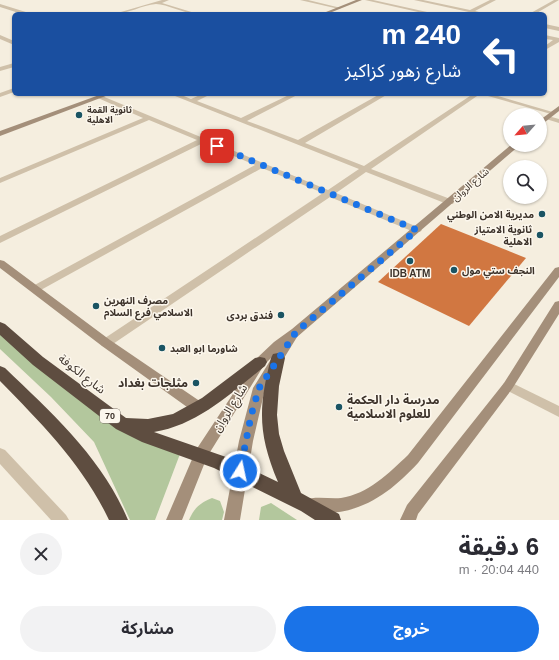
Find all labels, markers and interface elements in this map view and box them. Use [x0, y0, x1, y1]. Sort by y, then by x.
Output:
text: 240 m [382, 19, 461, 50]
icon: left [475, 28, 527, 80]
text: شارع زهور كزاكيز [345, 61, 461, 81]
place label: ثانوية القمة الاهلية [87, 105, 132, 126]
north arrow [503, 108, 547, 152]
map controls [503, 108, 547, 204]
marker: ثانوية القمة الاهلية [74, 110, 84, 120]
pin [200, 129, 234, 163]
icon: arrive [206, 135, 228, 157]
button: search [503, 160, 547, 204]
street label: شارع الروان [450, 165, 492, 205]
place label: مديرية الامن الوطني [447, 209, 534, 223]
marker: مديرية الامن الوطني [537, 209, 547, 219]
place label: ثانوية الامتياز الاهلية [474, 224, 532, 248]
marker: ثانوية الامتياز الاهلية [535, 230, 545, 240]
marker: IDB ATM [405, 256, 415, 266]
marker: النجف ستي مول [449, 265, 459, 275]
place label: النجف ستي مول [462, 265, 535, 279]
place label: IDB ATM [390, 268, 430, 279]
place label: مصرف النهرين الاسلامي فرع السلام [104, 295, 193, 321]
marker: مصرف النهرين الاسلامي فرع السلام [91, 301, 101, 311]
place label: فندق بردى [227, 310, 273, 322]
marker: فندق بردى [276, 310, 286, 320]
marker: شاورما ابو العبد [157, 343, 167, 353]
place label: شاورما ابو العبد [170, 343, 238, 355]
street label: شارع الكوفة [55, 351, 108, 398]
place label: مثلجات بغداد [118, 376, 188, 390]
marker: مثلجات بغداد [191, 378, 201, 388]
street label: شارع الروان [210, 381, 252, 436]
place label: مدرسة دار الحكمة للعلوم الاسلامية [347, 393, 439, 423]
marker: مدرسة دار الحكمة للعلوم الاسلامية [334, 402, 344, 412]
road number: 70 [100, 409, 120, 423]
position arrow [219, 450, 261, 492]
button: close [20, 533, 62, 575]
text: 6 دقيقة [459, 533, 539, 560]
text: 440 m · 20:04 [459, 562, 539, 577]
button: مشاركة [20, 606, 276, 652]
button: خروج [284, 606, 539, 652]

